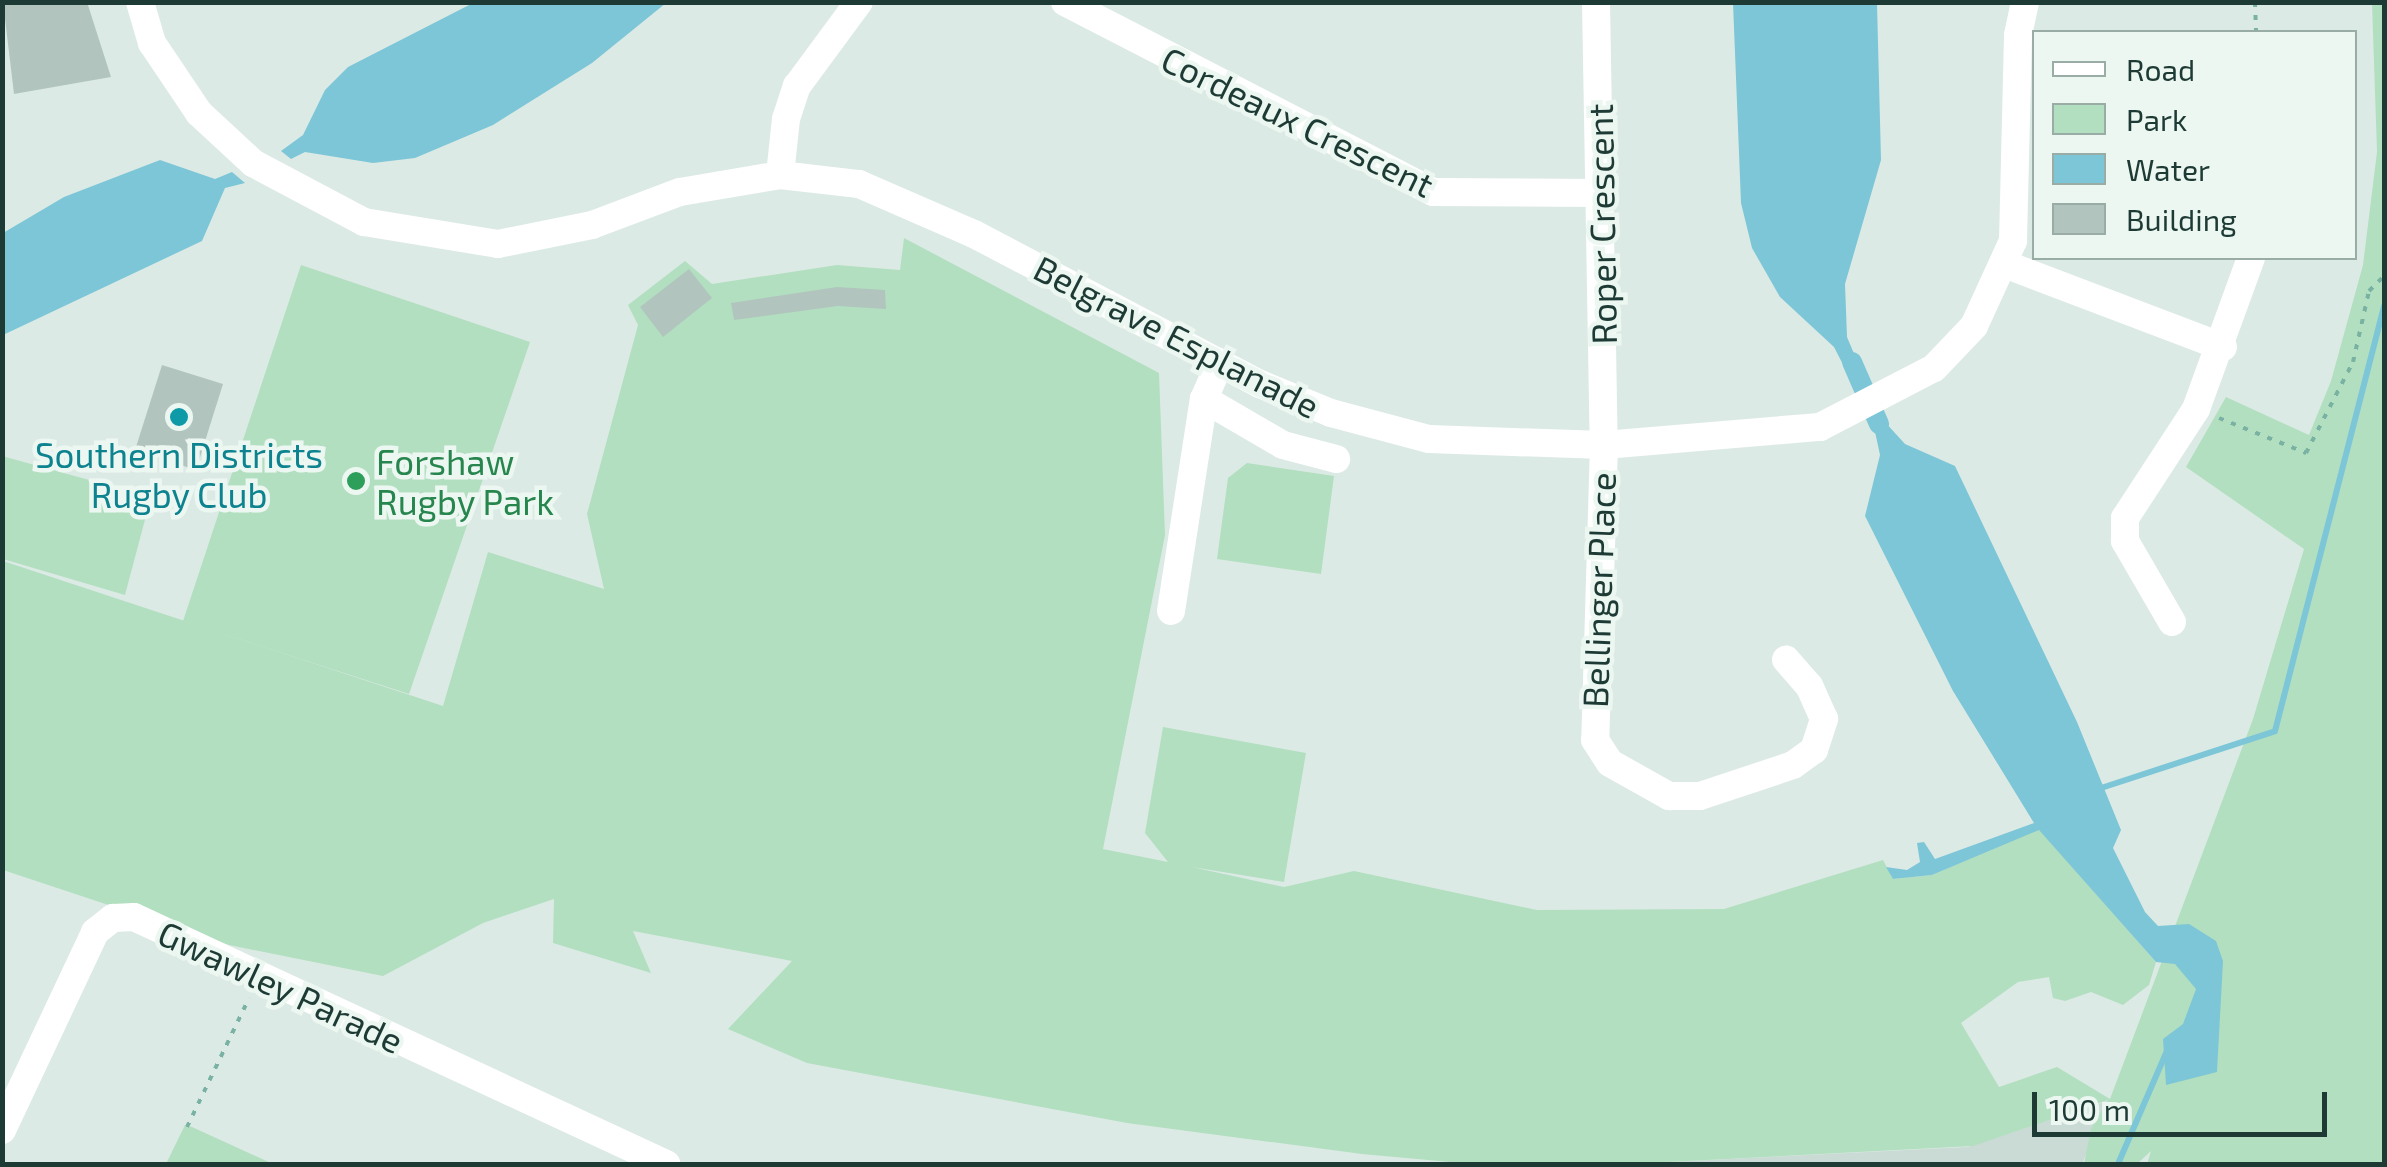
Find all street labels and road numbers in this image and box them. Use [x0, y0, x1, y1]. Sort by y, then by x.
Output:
street label: Cordeaux Crescent [1155, 37, 1441, 205]
street label: Roper Crescent [1578, 103, 1624, 345]
street label: Belgrave Esplanade [1027, 246, 1327, 426]
street label: Bellinger Place [1573, 471, 1623, 709]
street label: Gwawley Parade [152, 911, 410, 1061]

